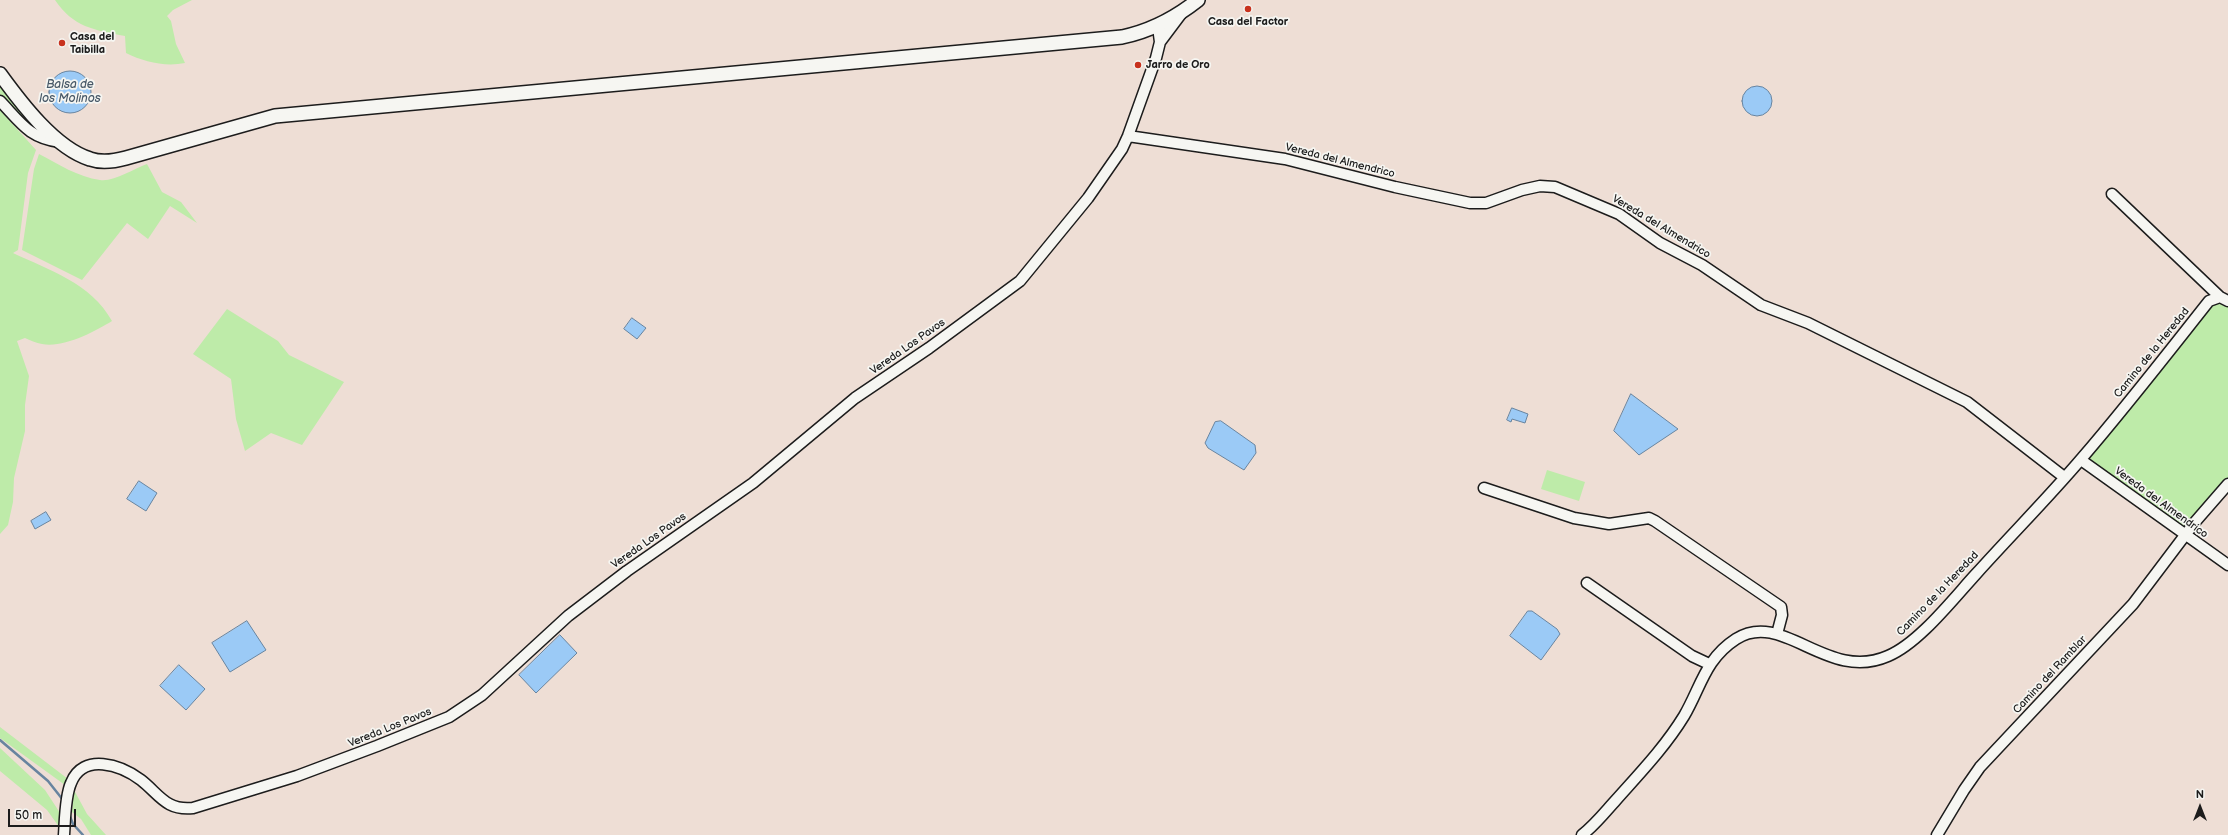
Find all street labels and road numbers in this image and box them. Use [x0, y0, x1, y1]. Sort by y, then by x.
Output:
street label: Vereda del Almendrico [1284, 141, 1396, 181]
street label: Vereda del Almendrico [1609, 192, 1713, 262]
street label: Camino de la Heredad [2112, 305, 2192, 401]
street label: Vereda Los Pavos [868, 316, 948, 378]
street label: Vereda del Almendrico [2112, 465, 2210, 541]
street label: Vereda Los Pavos [609, 510, 689, 572]
street label: Camino de la Heredad [1894, 549, 1982, 639]
street label: Camino del Ramblar [2011, 633, 2089, 717]
street label: Vereda Los Pavos [347, 705, 433, 751]

